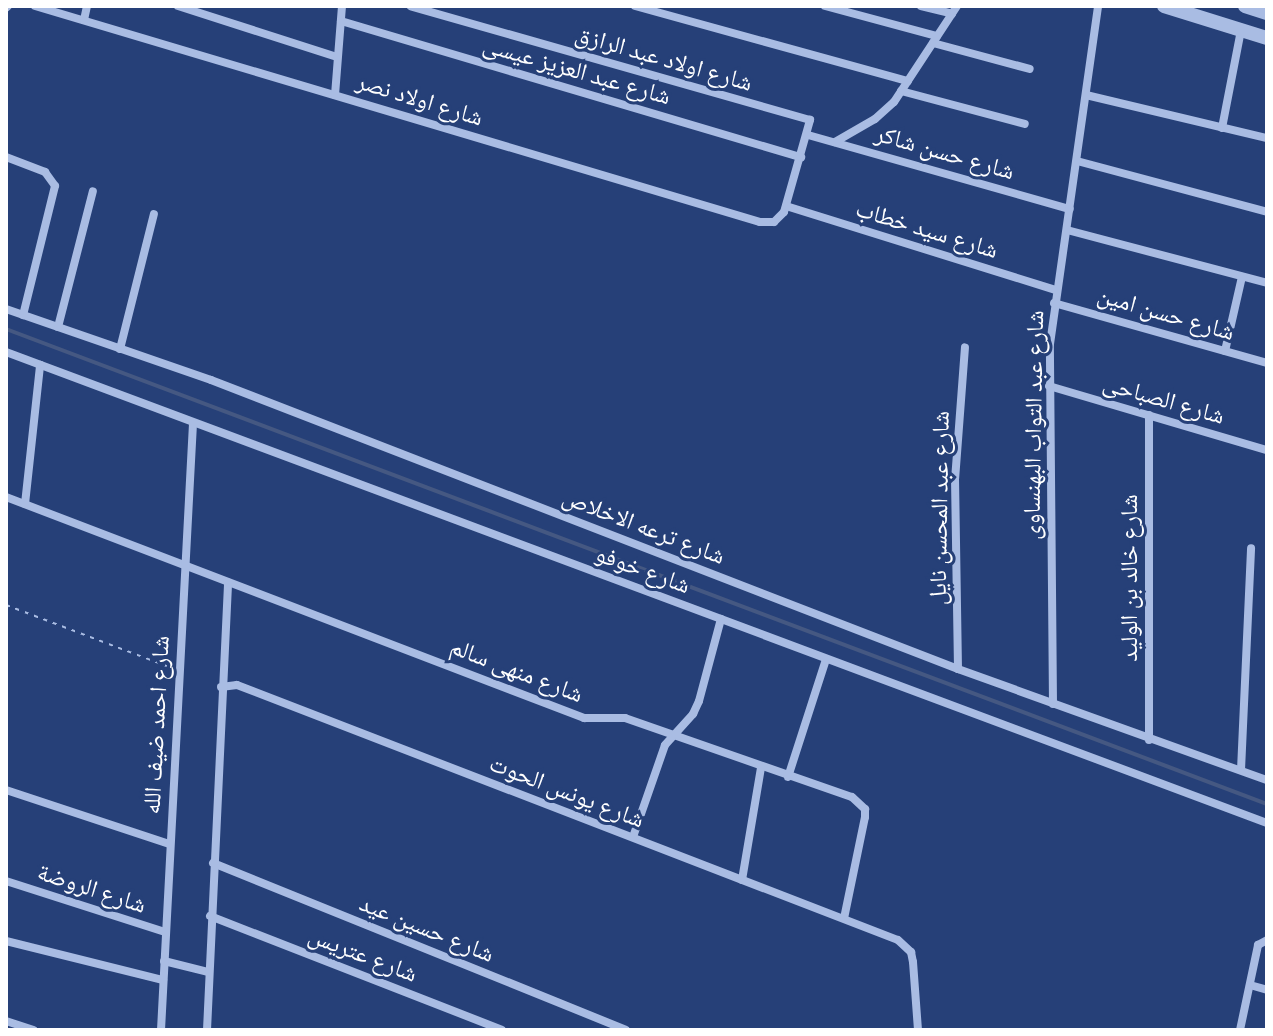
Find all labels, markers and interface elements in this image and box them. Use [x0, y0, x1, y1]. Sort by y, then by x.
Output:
street label: شارع اولاد عبد الرازق [572, 19, 756, 97]
street label: شارع عبد العزيز عيسى [480, 29, 674, 111]
street label: شارع اولاد نصر [353, 66, 487, 132]
street label: شارع حسن شاكر [872, 118, 1018, 186]
street label: شارع سيد خطاب [852, 194, 1002, 264]
street label: شارع حسن امين [1094, 280, 1238, 346]
street label: شارع عبد التواب البهنساوى [1017, 310, 1049, 540]
street label: شارع الصباحى [1100, 368, 1228, 430]
street label: شارع عبد المحسن نايل [923, 411, 955, 605]
street label: شارع ترعه الاخلاص [559, 482, 729, 570]
street label: شارع خالد بن الوليد [1115, 494, 1143, 662]
street label: شارع خوفو [592, 539, 694, 599]
street label: شارع منهى سالم [447, 632, 587, 708]
street label: شارع احمد ضيف الله [137, 635, 175, 815]
street label: شارع يونس الحوت [485, 748, 649, 834]
street label: شارع الروضة [34, 857, 150, 919]
street label: شارع حسين عيد [355, 888, 499, 968]
street label: شارع عتريس [305, 920, 421, 988]

